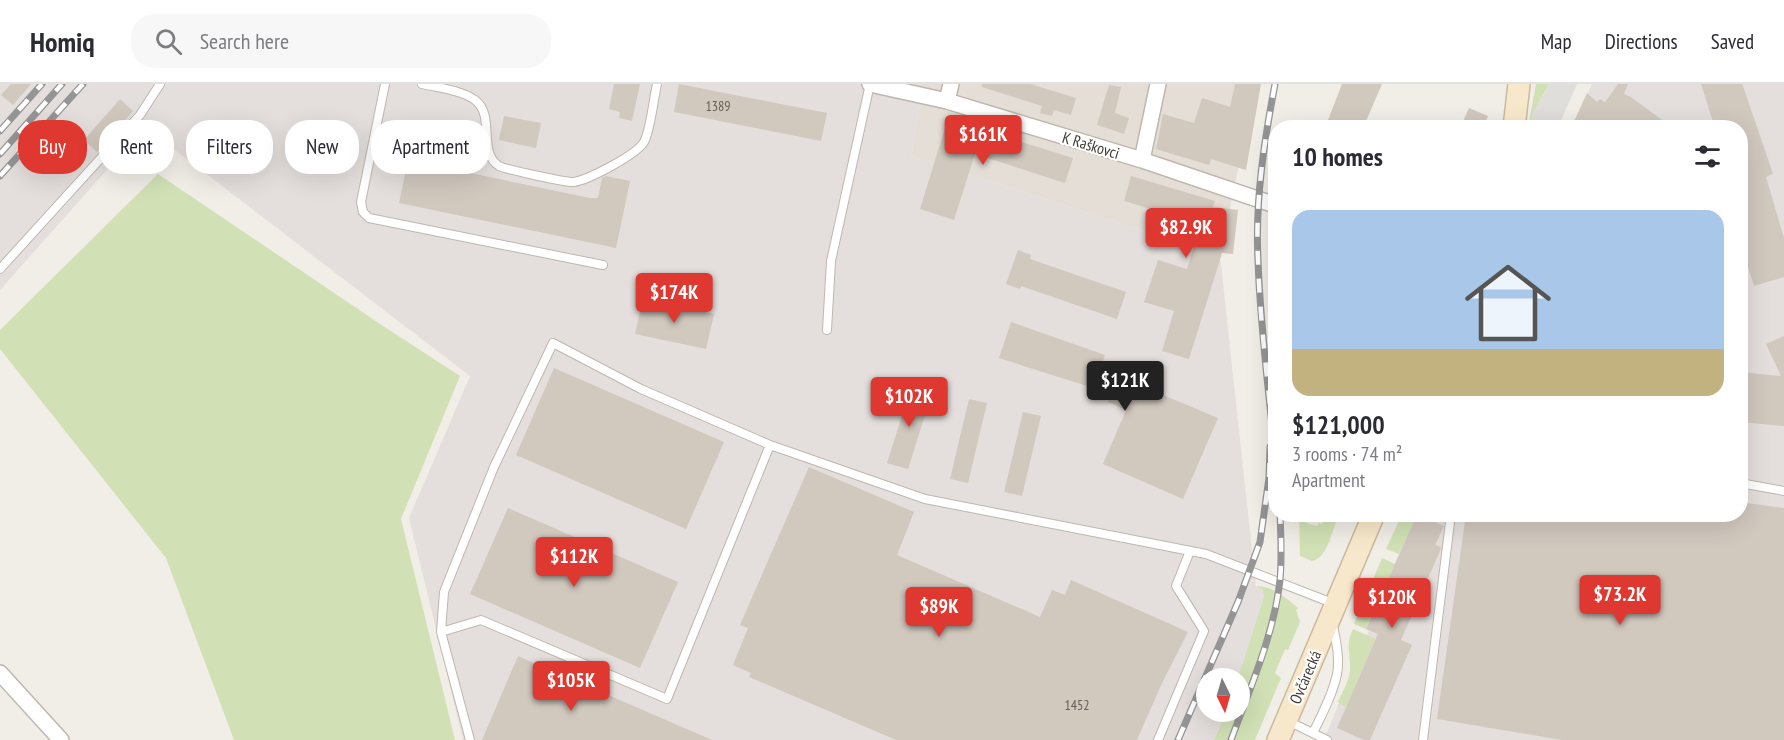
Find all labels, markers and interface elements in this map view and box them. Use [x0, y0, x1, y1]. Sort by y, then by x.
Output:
search box [131, 14, 551, 68]
text: Homiq [30, 23, 95, 60]
icon: search [152, 25, 185, 58]
text: Search here [200, 27, 289, 55]
text: Map [1541, 28, 1572, 55]
text: Directions [1605, 28, 1678, 55]
text: Saved [1711, 28, 1754, 55]
house number: 1389 [705, 97, 731, 115]
pin: $161K [941, 115, 1025, 166]
chip: Buy [18, 120, 87, 174]
chip: Rent [99, 120, 174, 174]
chip: Filters [186, 120, 273, 174]
chip: New [285, 120, 359, 174]
chip: Apartment [371, 120, 490, 174]
text: $161K [959, 121, 1007, 147]
street label: K Raškovci [1060, 127, 1122, 163]
text: 10 homes [1292, 140, 1383, 173]
icon: filters [1691, 140, 1724, 173]
pin: $82.9K [1137, 208, 1235, 259]
text: $82.9K [1160, 214, 1212, 240]
icon: home [1454, 249, 1562, 357]
pin: $174K [632, 273, 716, 324]
text: $174K [650, 279, 698, 305]
pin: $121K [1083, 361, 1167, 412]
text: $121K [1101, 367, 1149, 393]
pin: $102K [867, 377, 951, 428]
text: $102K [885, 383, 933, 409]
text: $121,000 [1292, 408, 1385, 441]
text: 3 rooms · 74 m² [1292, 441, 1402, 467]
text: Apartment [1292, 467, 1365, 493]
pin: $112K [532, 537, 616, 588]
text: $112K [550, 543, 598, 569]
pin: $73.2K [1571, 575, 1669, 626]
pin: $120K [1350, 578, 1434, 629]
text: $73.2K [1594, 581, 1646, 607]
text: $120K [1368, 584, 1416, 610]
pin: $89K [903, 587, 975, 638]
text: $89K [919, 593, 959, 619]
street label: Ovčárecká [1285, 647, 1325, 707]
pin: $105K [529, 661, 613, 712]
text: $105K [547, 667, 595, 693]
north arrow [1196, 668, 1250, 722]
map controls [1196, 668, 1250, 722]
house number: 1452 [1064, 696, 1090, 714]

